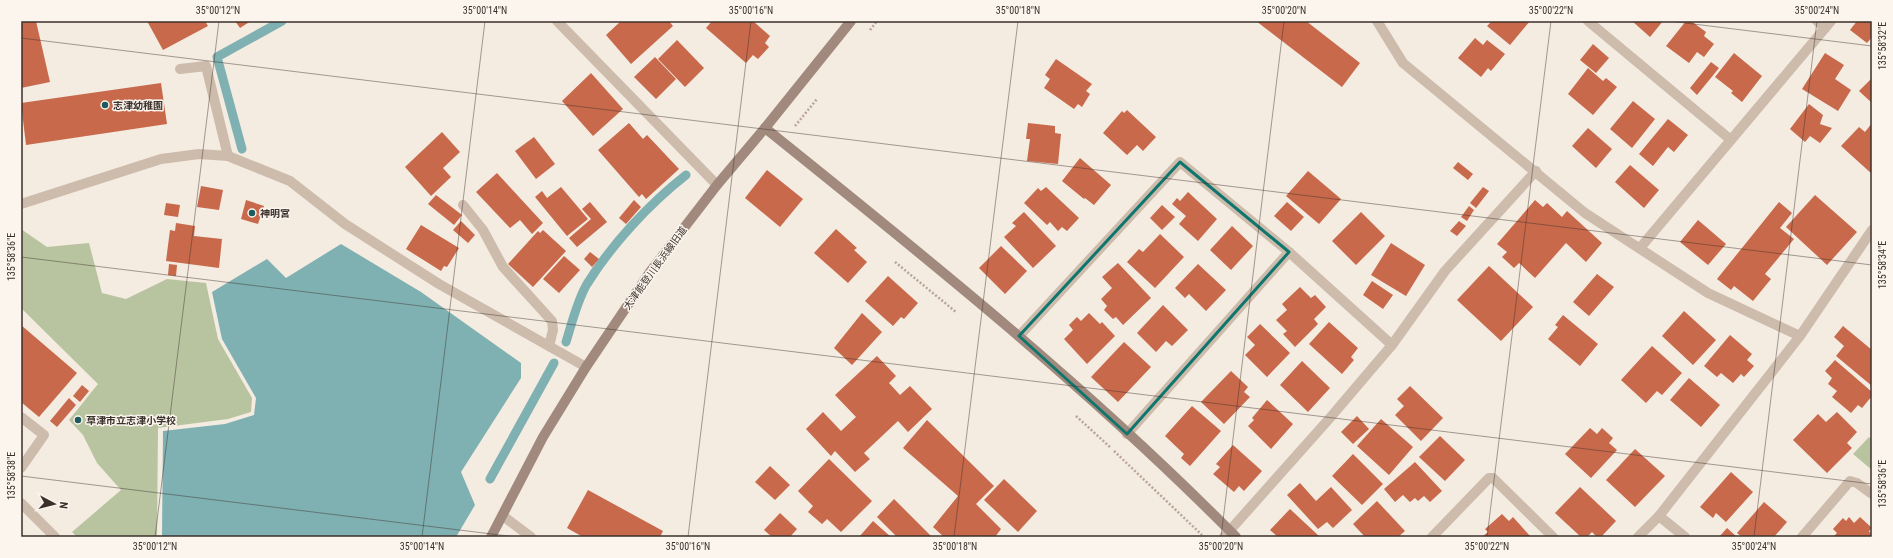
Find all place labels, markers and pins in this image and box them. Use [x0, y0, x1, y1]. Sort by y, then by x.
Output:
marker: 志津幼稚園 [100, 100, 110, 110]
place label: 志津幼稚園 [113, 100, 163, 111]
marker: 神明宮 [247, 208, 257, 218]
place label: 神明宮 [260, 208, 290, 219]
marker: 草津市立志津小学校 [73, 415, 83, 425]
place label: 草津市立志津小学校 [86, 415, 176, 426]

